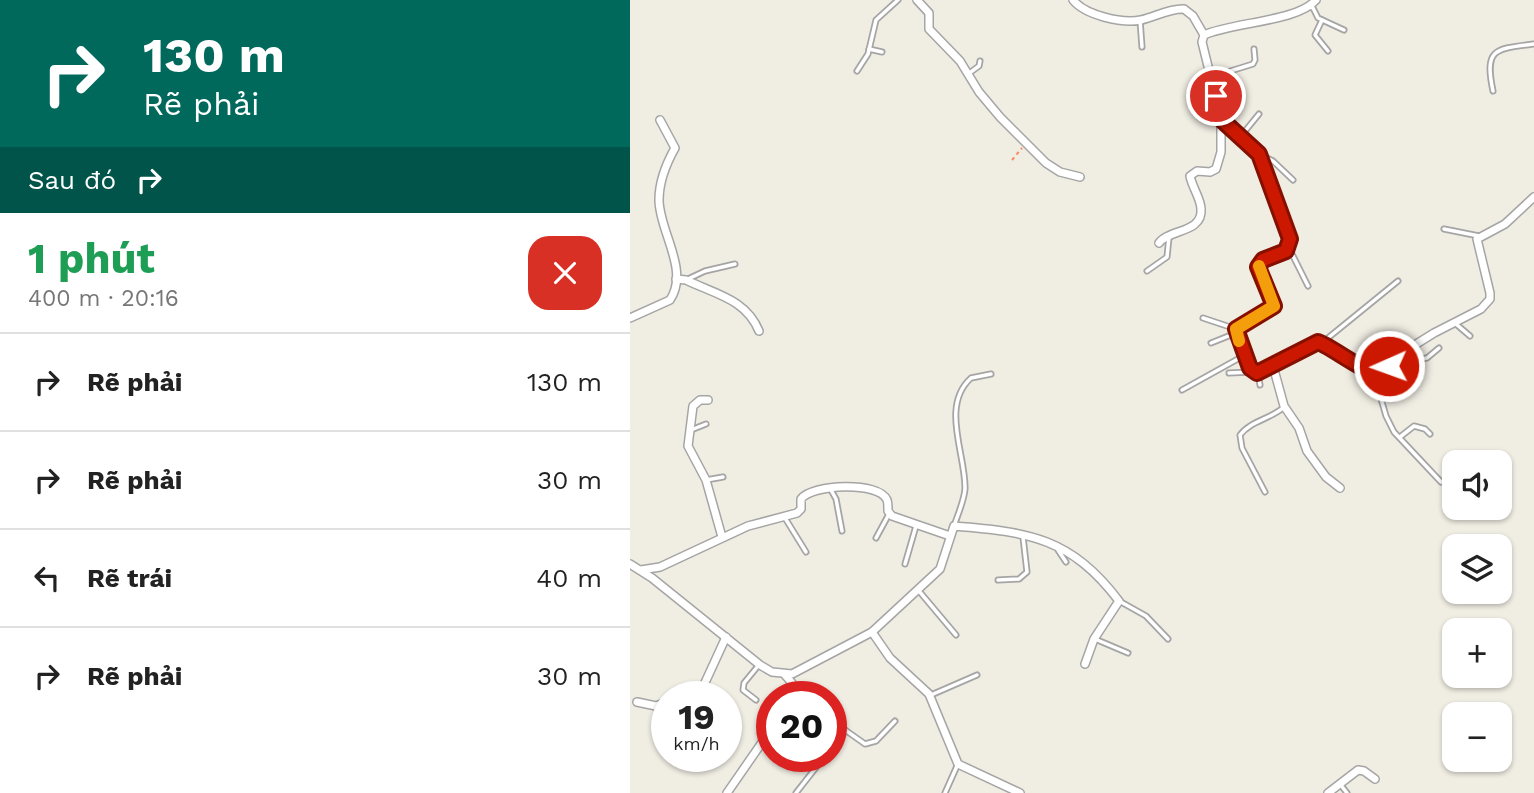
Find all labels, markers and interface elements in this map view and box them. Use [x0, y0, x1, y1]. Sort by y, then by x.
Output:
text: 130 m [143, 26, 285, 84]
icon: right [28, 28, 119, 119]
pin [1186, 66, 1246, 126]
icon: arrive [1197, 77, 1235, 115]
text: Rẽ phải [143, 85, 260, 123]
icon: right [130, 161, 168, 199]
text: Sau đó [28, 165, 116, 195]
text: 1 phút [28, 234, 155, 283]
button: close [528, 236, 602, 310]
text: 400 m · 20:16 [28, 285, 179, 312]
position arrow [1352, 329, 1426, 403]
icon: right [28, 363, 66, 401]
text: Rẽ phải [87, 367, 182, 397]
text: 130 m [527, 367, 602, 397]
map controls [1442, 450, 1512, 772]
button: sound [1442, 450, 1512, 520]
icon: right [28, 461, 66, 499]
text: Rẽ phải [87, 465, 182, 495]
text: 30 m [537, 465, 602, 495]
button: layers [1442, 534, 1512, 604]
icon: left [28, 559, 66, 597]
text: Rẽ trái [87, 563, 172, 593]
text: 40 m [536, 563, 602, 593]
button: + [1442, 618, 1512, 688]
icon: right [28, 657, 66, 695]
text: Rẽ phải [87, 661, 182, 691]
text: 30 m [537, 661, 602, 691]
speed limit sign: 20 [756, 681, 847, 772]
text: 19 [678, 696, 715, 738]
button: − [1442, 702, 1512, 772]
text: km/h [673, 733, 720, 754]

